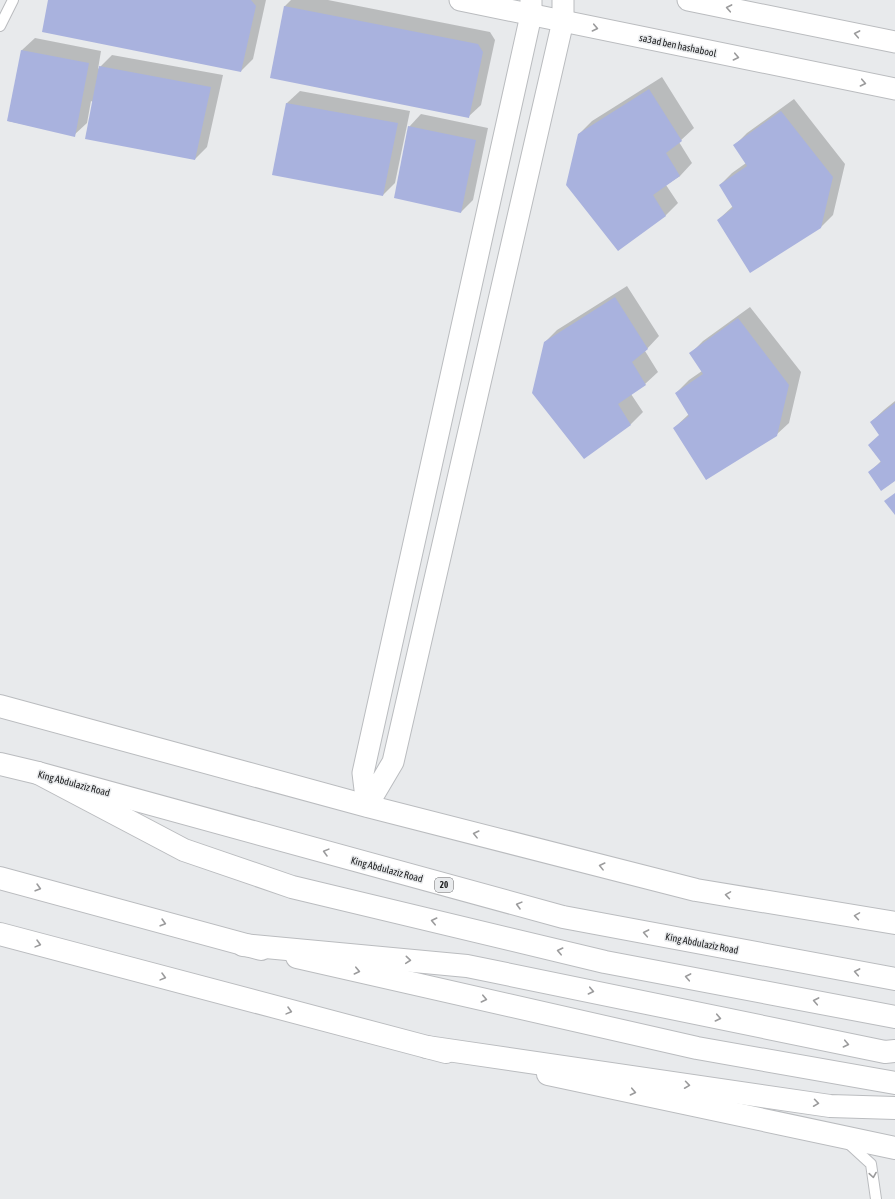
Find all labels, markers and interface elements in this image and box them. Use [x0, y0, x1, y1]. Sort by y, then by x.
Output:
one-way arrow [726, 5, 733, 13]
one-way arrow [591, 23, 598, 32]
one-way arrow [854, 31, 860, 39]
street label: sa3ad ben hashabool [638, 32, 718, 59]
one-way arrow [733, 52, 739, 60]
one-way arrow [860, 78, 866, 86]
street label: King Abdulaziz Road [37, 769, 111, 798]
one-way arrow [472, 830, 479, 839]
one-way arrow [323, 848, 330, 857]
street label: King Abdulaziz Road [350, 855, 424, 884]
one-way arrow [599, 862, 606, 871]
road number: 20 [435, 878, 453, 892]
one-way arrow [34, 883, 41, 892]
one-way arrow [725, 891, 731, 900]
one-way arrow [516, 901, 523, 910]
one-way arrow [853, 913, 860, 921]
one-way arrow [159, 918, 166, 927]
one-way arrow [431, 918, 437, 926]
one-way arrow [643, 929, 649, 937]
street label: King Abdulaziz Road [664, 931, 740, 956]
one-way arrow [34, 939, 41, 948]
one-way arrow [557, 948, 564, 956]
one-way arrow [405, 956, 411, 965]
one-way arrow [354, 966, 360, 974]
one-way arrow [854, 968, 860, 976]
one-way arrow [160, 973, 167, 981]
one-way arrow [685, 974, 691, 982]
one-way arrow [588, 987, 594, 995]
one-way arrow [481, 995, 487, 1003]
one-way arrow [812, 997, 819, 1006]
one-way arrow [285, 1006, 292, 1015]
one-way arrow [715, 1013, 721, 1021]
one-way arrow [842, 1039, 849, 1047]
one-way arrow [684, 1080, 690, 1089]
one-way arrow [630, 1088, 636, 1096]
one-way arrow [813, 1098, 819, 1107]
one-way arrow [868, 1172, 877, 1178]

